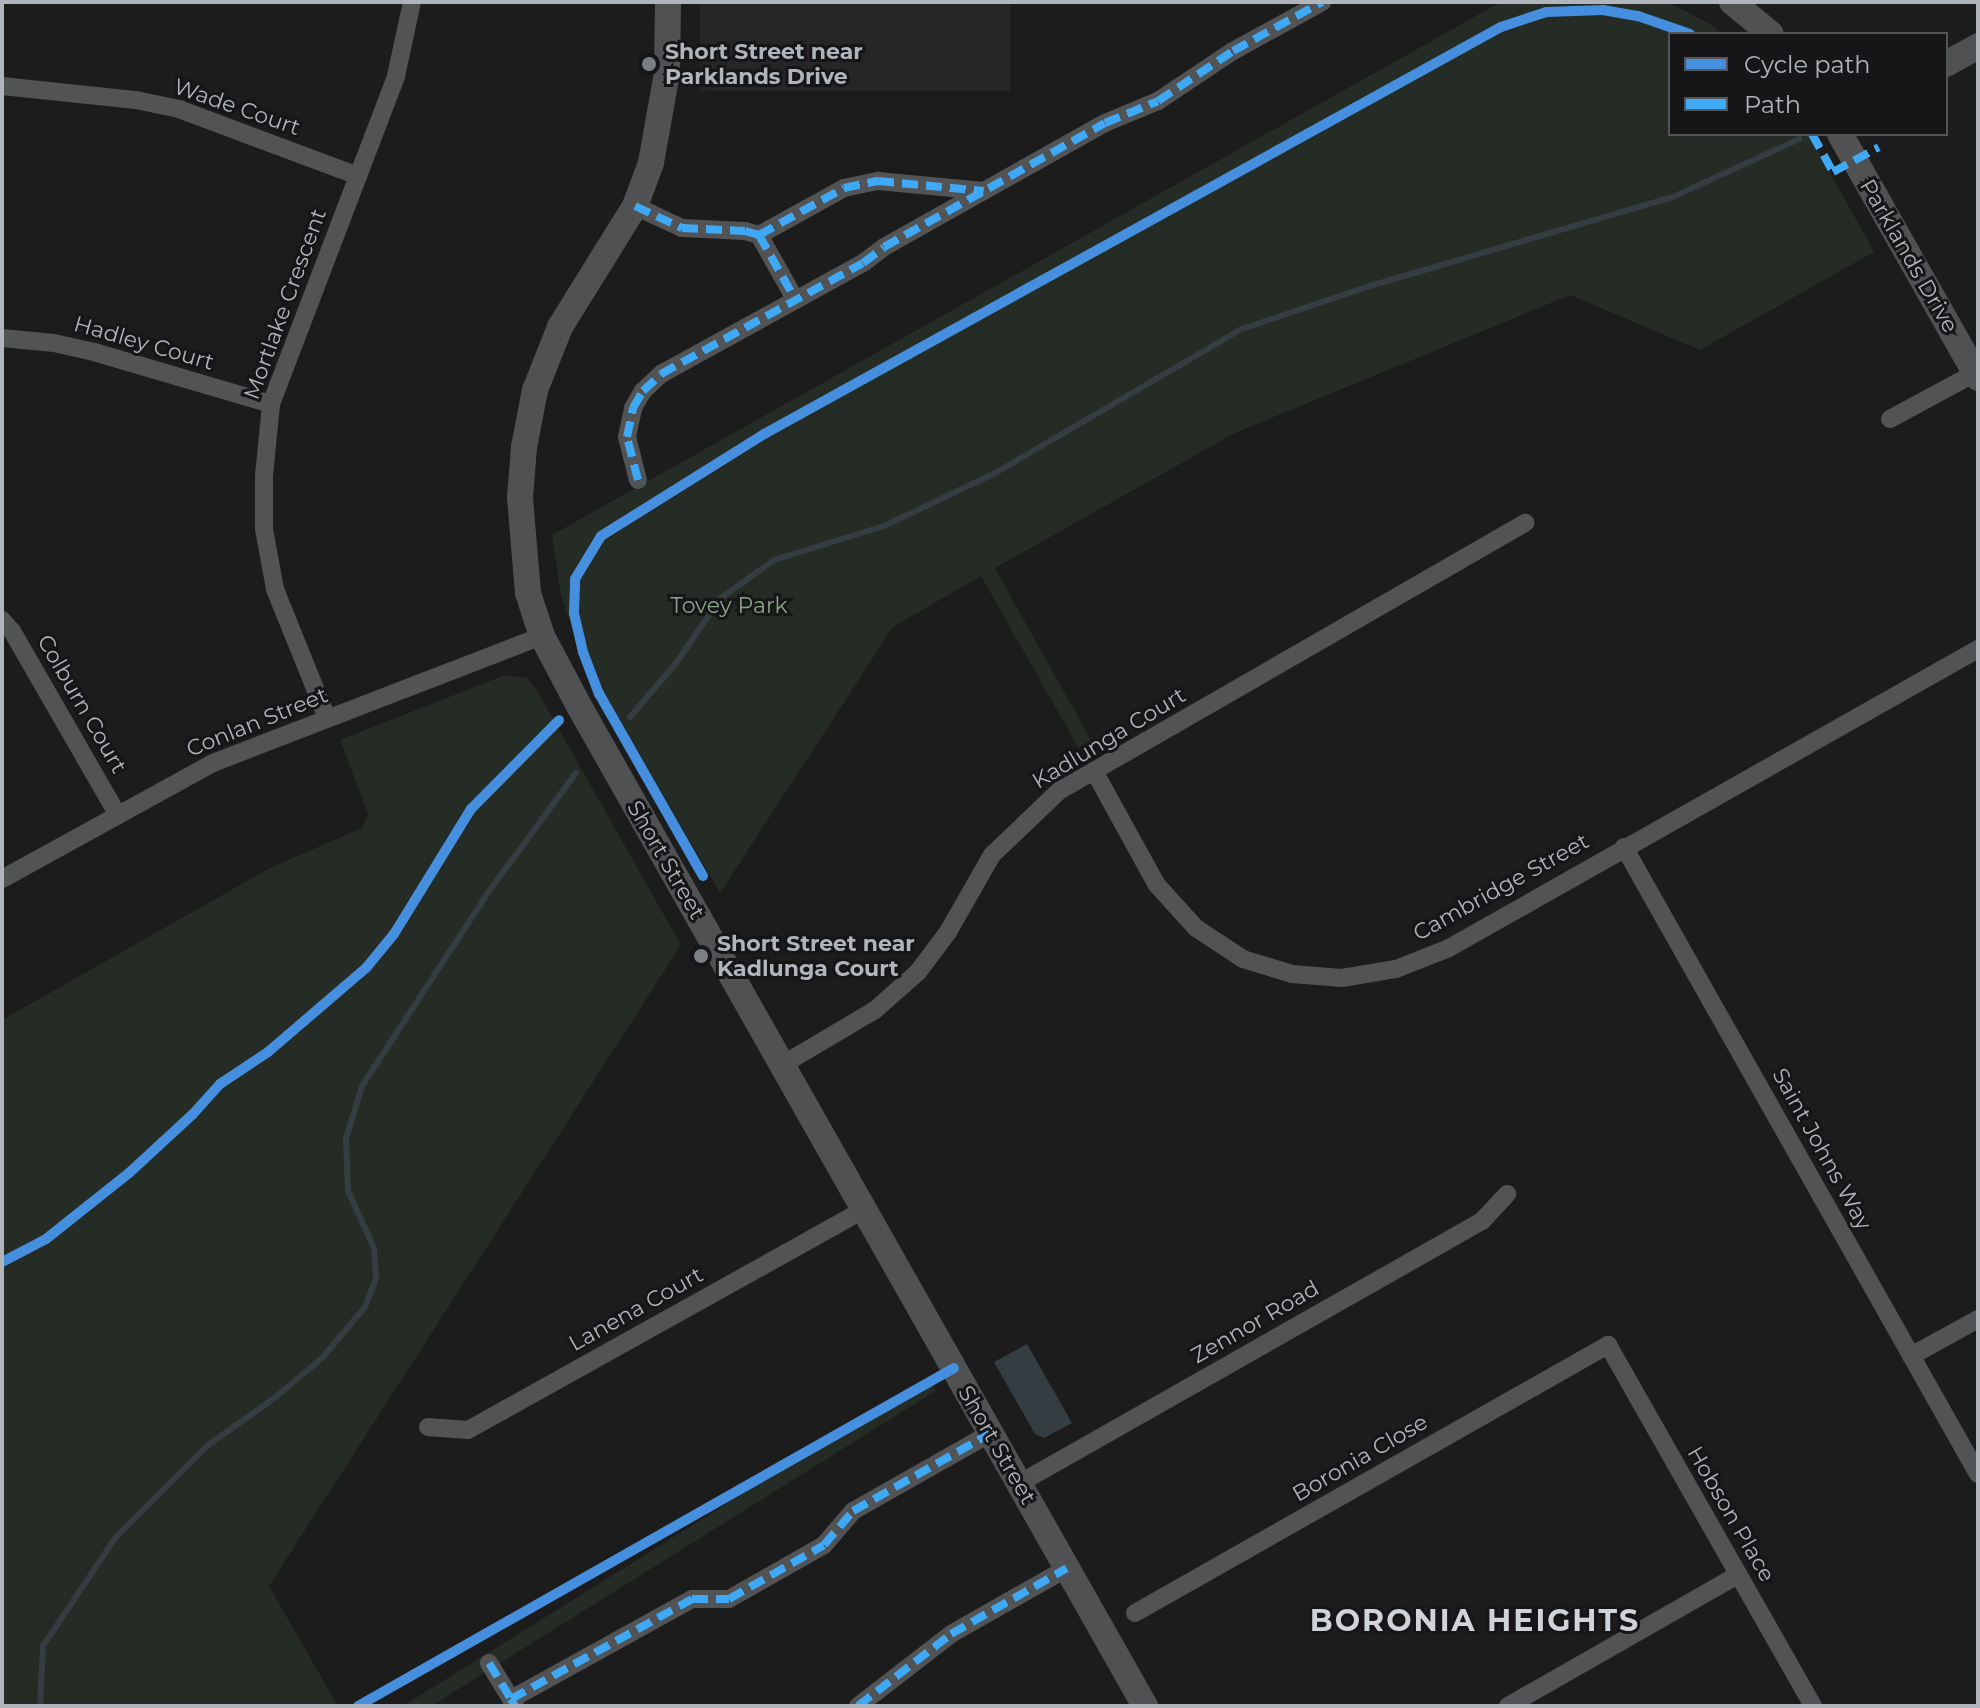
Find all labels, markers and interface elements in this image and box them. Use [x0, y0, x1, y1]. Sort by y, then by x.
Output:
legend [1668, 32, 1948, 136]
place label: Short Street near Parklands Drive [665, 38, 863, 90]
text: Cycle path [1744, 50, 1871, 79]
marker: Short Street near Parklands Drive [640, 55, 658, 73]
street label: Wade Court [170, 73, 304, 141]
text: Path [1744, 90, 1801, 119]
street label: Parklands Drive [1854, 174, 1964, 338]
street label: Mortlake Crescent [238, 205, 332, 403]
street label: Hadley Court [71, 310, 217, 376]
park label: Tovey Park [670, 593, 788, 619]
street label: Colburn Court [32, 630, 132, 778]
street label: Conlan Street [183, 682, 331, 762]
street label: Kadlunga Court [1027, 682, 1191, 794]
street label: Short Street [621, 796, 711, 924]
street label: Cambridge Street [1409, 828, 1593, 946]
place label: Short Street near Kadlunga Court [717, 930, 915, 982]
marker: Short Street near Kadlunga Court [692, 947, 710, 965]
street label: Saint Johns Way [1767, 1064, 1877, 1234]
street label: Lanena Court [564, 1261, 708, 1357]
street label: Zennor Road [1187, 1275, 1323, 1369]
street label: Short Street [952, 1381, 1042, 1509]
street label: Boronia Close [1288, 1409, 1432, 1507]
street label: Hobson Place [1682, 1442, 1780, 1586]
district label: BORONIA HEIGHTS [1310, 1603, 1640, 1639]

